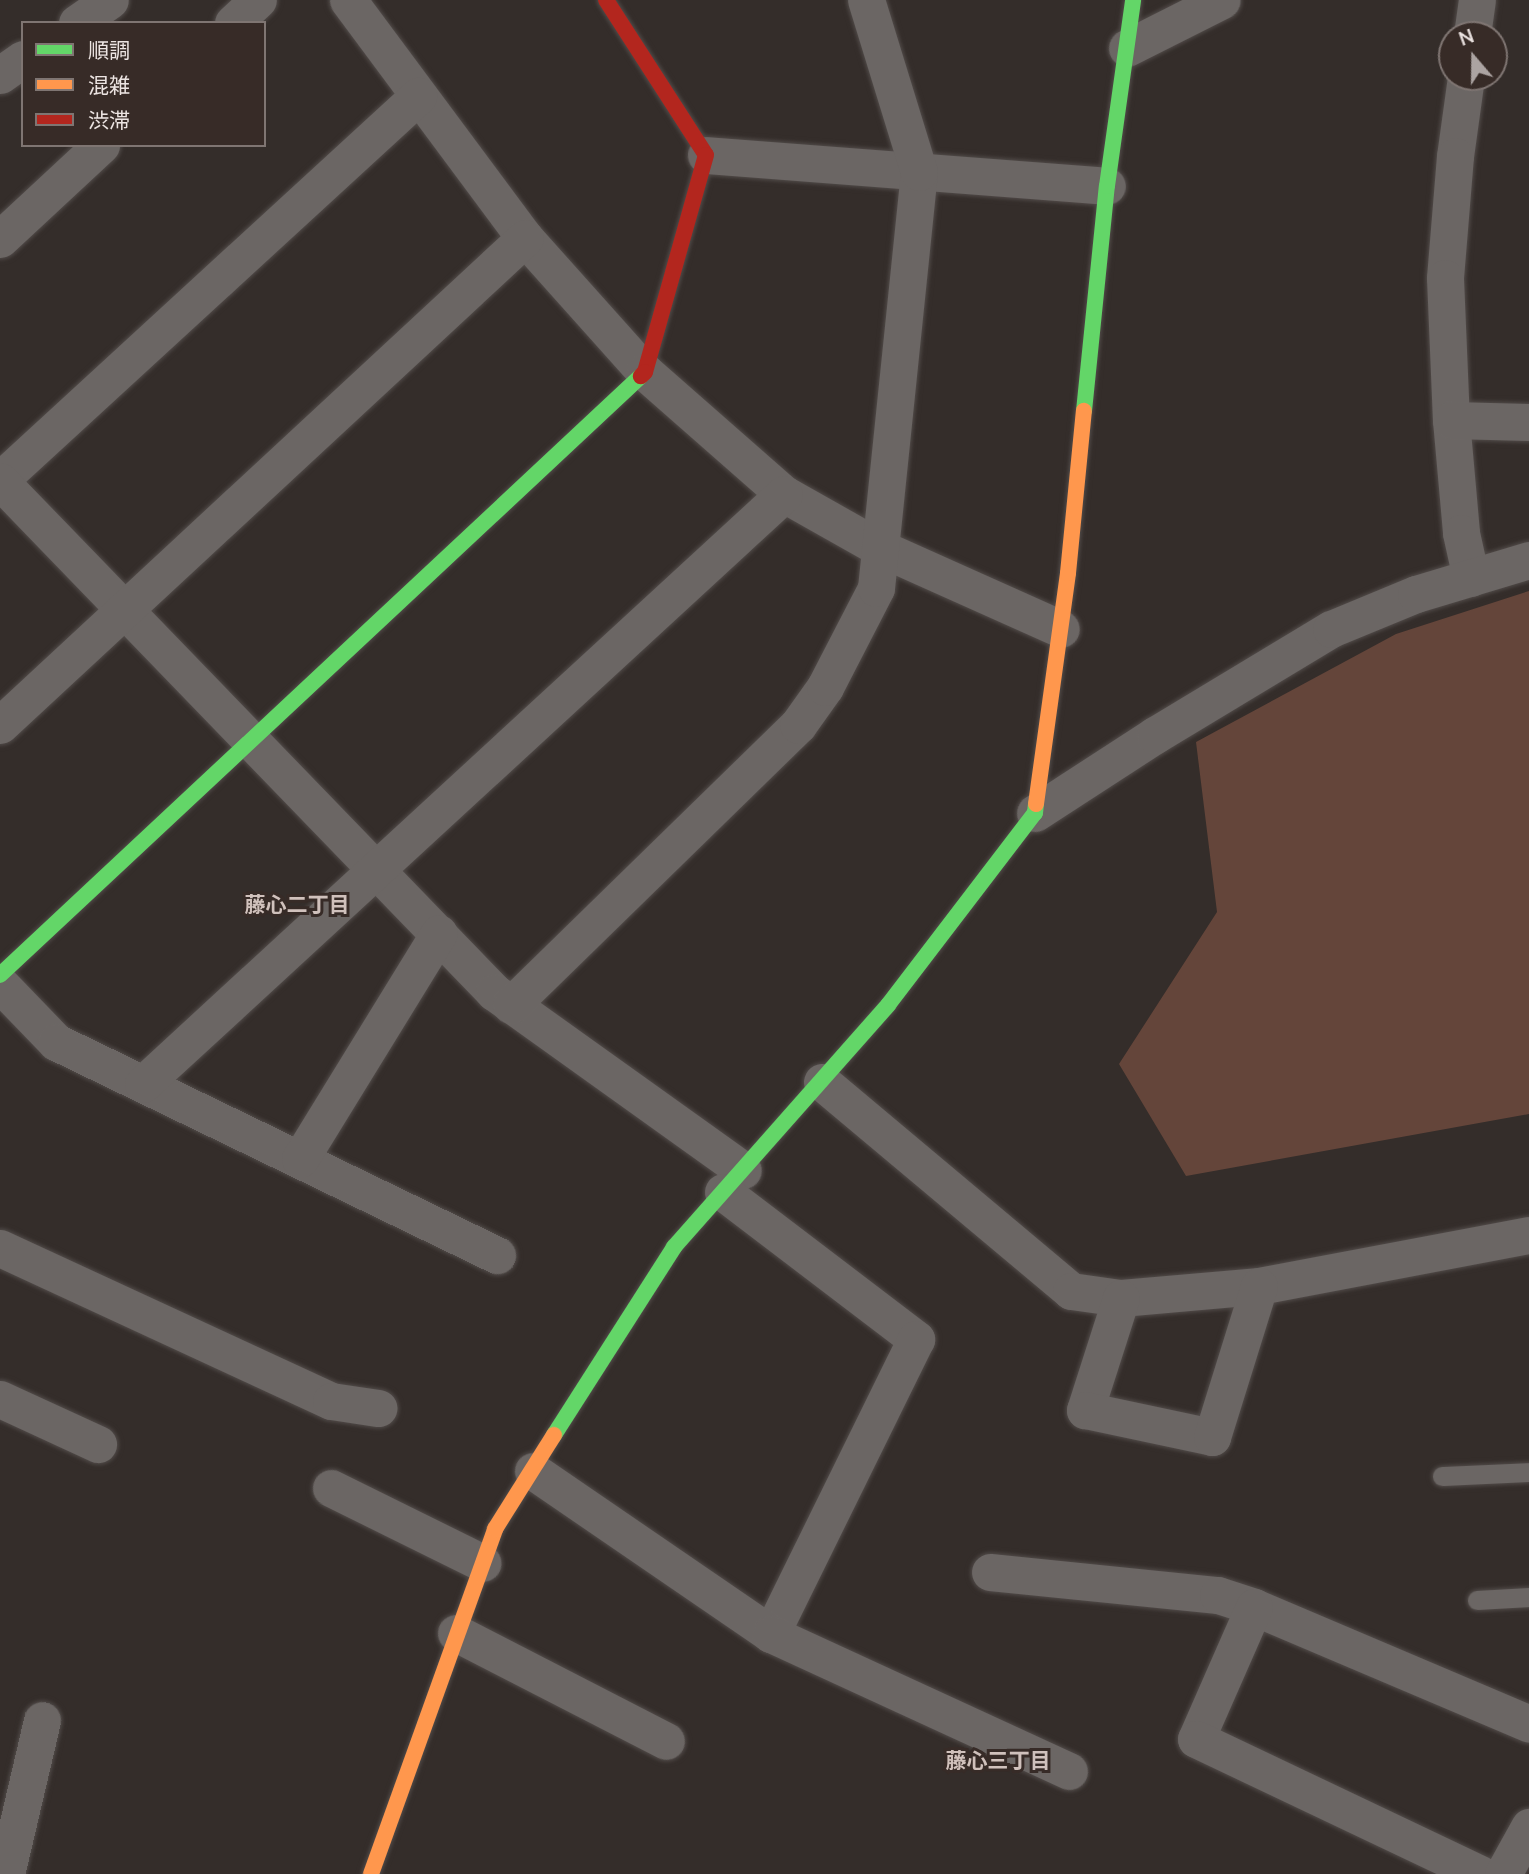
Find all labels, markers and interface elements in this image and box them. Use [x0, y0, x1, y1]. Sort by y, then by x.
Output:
legend [21, 21, 266, 147]
north arrow [1438, 21, 1508, 91]
text: N [1455, 23, 1478, 53]
text: 順調 [88, 37, 130, 65]
text: 混雑 [88, 72, 130, 100]
text: 渋滞 [88, 107, 130, 135]
district label: 藤心二丁目 [245, 892, 349, 918]
district label: 藤心三丁目 [946, 1748, 1050, 1774]

